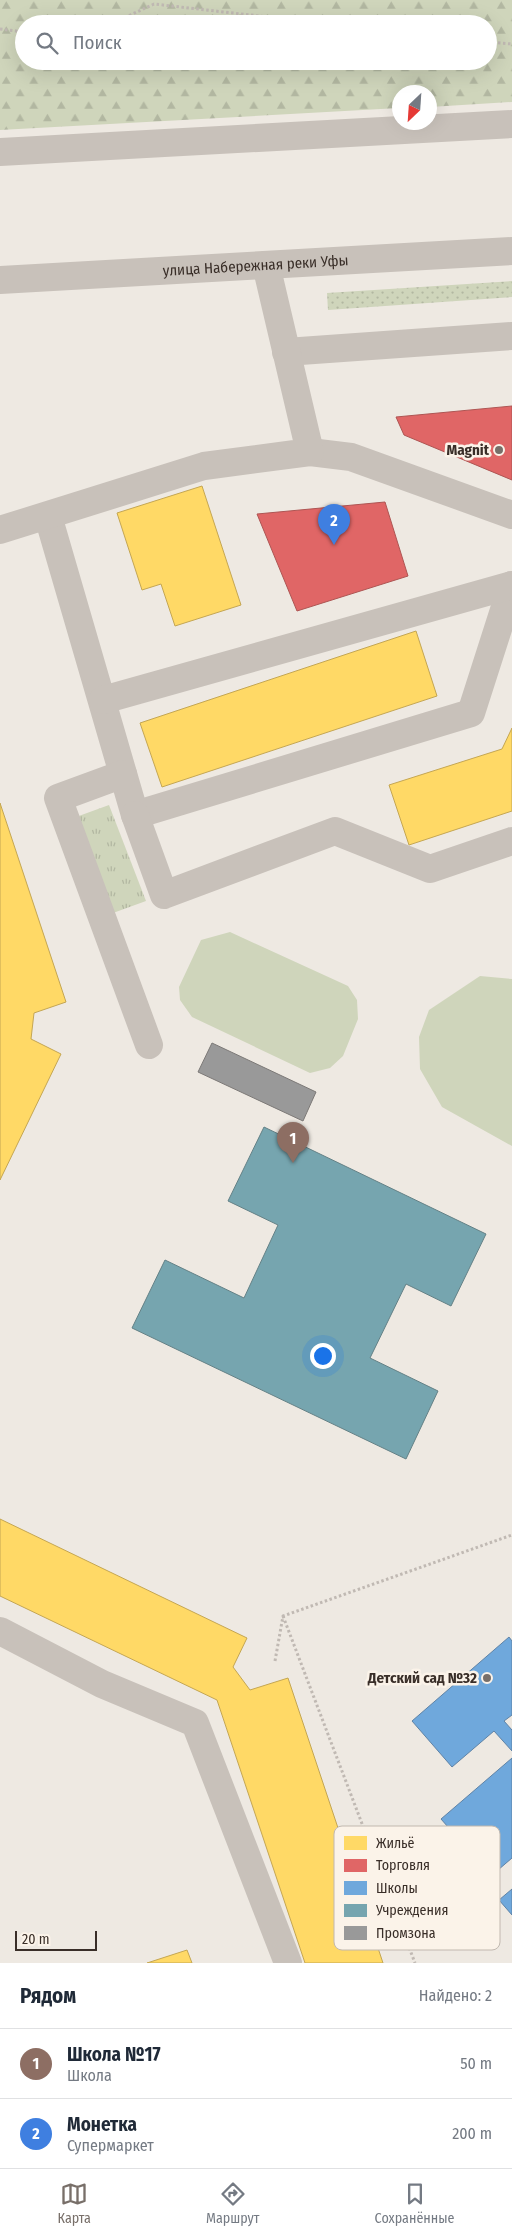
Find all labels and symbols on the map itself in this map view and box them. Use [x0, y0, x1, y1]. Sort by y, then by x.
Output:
north arrow [392, 85, 437, 130]
street label: улица Набережная реки Уфы [162, 251, 349, 280]
place label: Magnit [446, 441, 490, 459]
marker: Magnit [493, 444, 505, 456]
pin: 2 [318, 504, 350, 545]
pin: 1 [277, 1122, 309, 1163]
your location [310, 1343, 336, 1369]
place label: Детский сад №32 [367, 1669, 477, 1687]
marker: Детский сад №32 [481, 1672, 493, 1684]
legend [334, 1826, 500, 1950]
text: Жильё [376, 1835, 415, 1852]
text: Торговля [376, 1857, 430, 1874]
text: Школы [376, 1880, 418, 1897]
text: Учреждения [375, 1902, 448, 1919]
text: Промзона [376, 1925, 436, 1942]
scale bar [15, 1928, 98, 1951]

